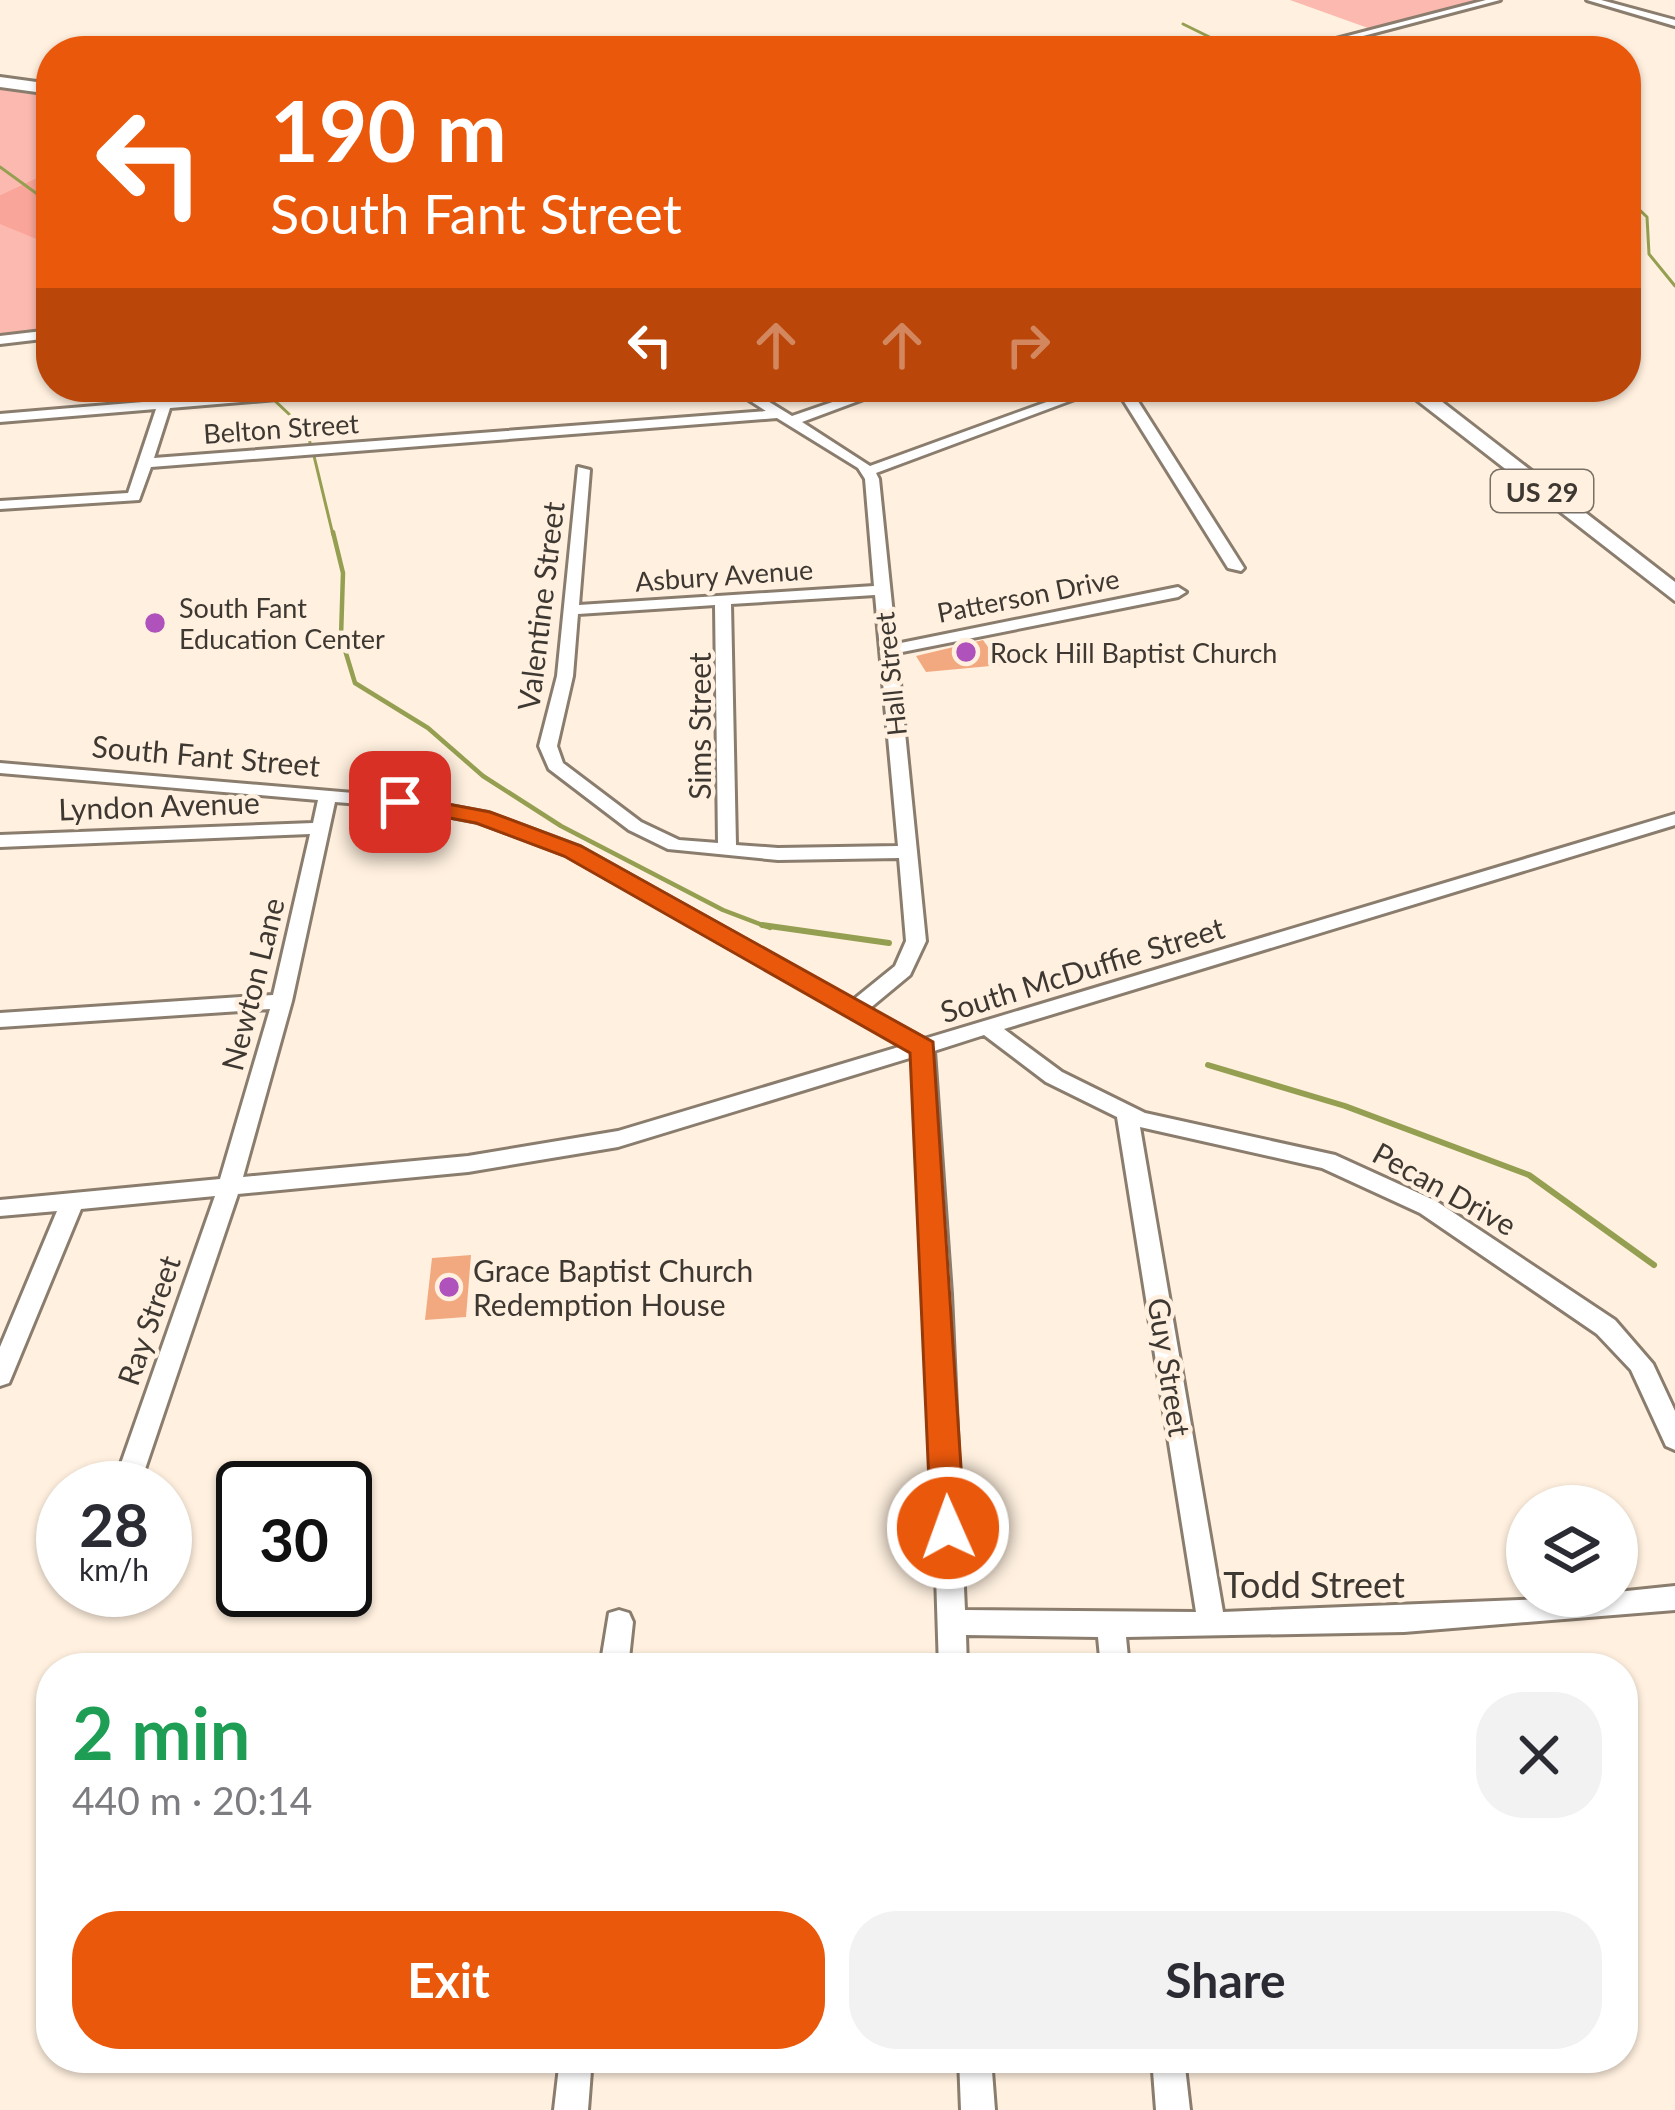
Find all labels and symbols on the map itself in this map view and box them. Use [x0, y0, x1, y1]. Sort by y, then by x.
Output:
street label: Belton Street [202, 406, 360, 450]
road number: US 29 [1491, 470, 1593, 512]
street label: Valentine Street [509, 499, 571, 713]
street label: Asbury Avenue [634, 552, 814, 598]
street label: Patterson Drive [934, 561, 1122, 629]
place label: South Fant Education Center [179, 591, 385, 655]
marker: South Fant Education Center [142, 610, 168, 636]
street label: Hall Street [867, 610, 913, 738]
place label: Rock Hill Baptist Church [990, 636, 1277, 669]
marker: Rock Hill Baptist Church [953, 639, 979, 665]
street label: Sims Street [681, 652, 717, 800]
street label: South Fant Street [90, 727, 322, 783]
pin [349, 751, 451, 853]
street label: Lyndon Avenue [58, 783, 260, 827]
street label: Newton Lane [213, 894, 291, 1074]
street label: South McDuffie Street [936, 909, 1229, 1029]
street label: Pecan Drive [1367, 1134, 1523, 1242]
street label: Ray Street [109, 1250, 187, 1389]
place label: Grace Baptist Church Redemption House [473, 1252, 753, 1322]
marker: Grace Baptist Church Redemption House [436, 1274, 462, 1300]
street label: Guy Street [1141, 1295, 1199, 1439]
speed limit sign: 30 [216, 1461, 372, 1617]
position arrow [885, 1465, 1011, 1591]
street label: Todd Street [1223, 1562, 1405, 1606]

